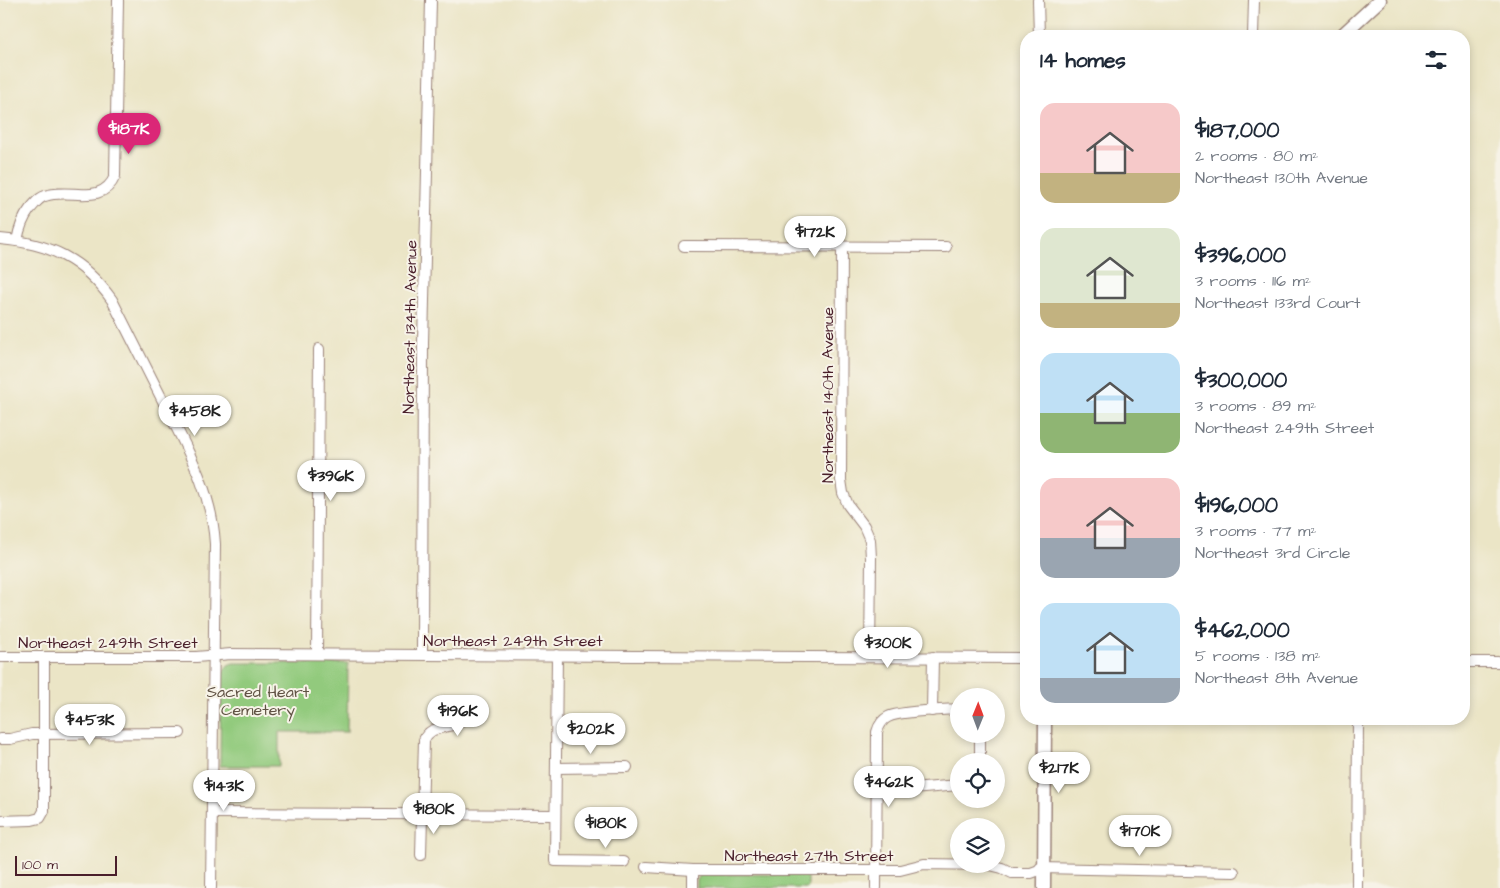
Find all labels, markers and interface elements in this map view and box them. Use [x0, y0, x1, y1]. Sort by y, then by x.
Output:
text: 14 homes [1040, 46, 1126, 75]
icon: filters [1422, 46, 1450, 74]
pin: $187K [94, 112, 164, 155]
text: $187,000 [1195, 116, 1279, 145]
text: $187K [109, 118, 149, 140]
icon: home [1080, 123, 1140, 183]
text: 2 rooms · 80 m² [1195, 145, 1318, 167]
text: Northeast 130th Avenue [1195, 167, 1368, 189]
pin: $172K [780, 216, 850, 258]
text: $172K [795, 221, 835, 243]
street label: Northeast 134th Avenue [397, 240, 423, 414]
text: $396,000 [1195, 241, 1286, 270]
icon: home [1080, 248, 1140, 308]
text: 3 rooms · 116 m² [1195, 270, 1311, 292]
text: Northeast 133rd Court [1195, 292, 1360, 314]
street label: Northeast 140th Avenue [817, 307, 839, 483]
text: $300,000 [1195, 366, 1287, 395]
icon: home [1080, 373, 1140, 433]
pin: $458K [160, 394, 230, 437]
text: 3 rooms · 89 m² [1195, 395, 1316, 417]
text: $458K [169, 400, 221, 422]
text: Northeast 249th Street [1195, 417, 1374, 439]
pin: $396K [296, 460, 366, 502]
text: $396K [308, 465, 354, 487]
text: $196,000 [1195, 491, 1278, 520]
icon: home [1080, 498, 1140, 558]
text: 3 rooms · 77 m² [1195, 520, 1316, 542]
text: Northeast 3rd Circle [1195, 542, 1350, 564]
text: $462,000 [1195, 616, 1290, 645]
icon: home [1080, 623, 1140, 683]
pin: $300K [853, 626, 923, 669]
street label: Northeast 249th Street [423, 630, 603, 652]
street label: Northeast 249th Street [18, 632, 198, 654]
text: $300K [865, 632, 911, 654]
text: 5 rooms · 138 m² [1195, 645, 1321, 667]
text: Northeast 8th Avenue [1195, 667, 1358, 689]
park label: Sacred Heart Cemetery [207, 681, 310, 722]
north arrow [950, 688, 1005, 742]
map controls [950, 688, 1005, 873]
pin: $196K [423, 694, 493, 737]
text: $196K [438, 700, 478, 722]
pin: $453K [55, 704, 125, 746]
text: $453K [66, 709, 114, 731]
pin: $202K [556, 712, 626, 755]
text: $202K [568, 718, 615, 740]
pin: $217K [1024, 752, 1094, 794]
button: locate [950, 753, 1005, 808]
text: $217K [1039, 757, 1079, 779]
pin: $462K [854, 766, 924, 808]
pin: $143K [189, 770, 259, 812]
text: $462K [865, 771, 913, 793]
text: $143K [204, 775, 244, 797]
pin: $180K [399, 792, 469, 835]
text: $180K [413, 798, 455, 820]
pin: $180K [571, 806, 641, 849]
text: $180K [585, 812, 627, 834]
pin: $170K [1105, 814, 1175, 857]
button: layers [950, 818, 1005, 873]
text: $170K [1120, 820, 1160, 842]
street label: Northeast 27th Street [724, 845, 894, 867]
scale bar [15, 853, 118, 876]
text: 100 m [22, 855, 58, 875]

